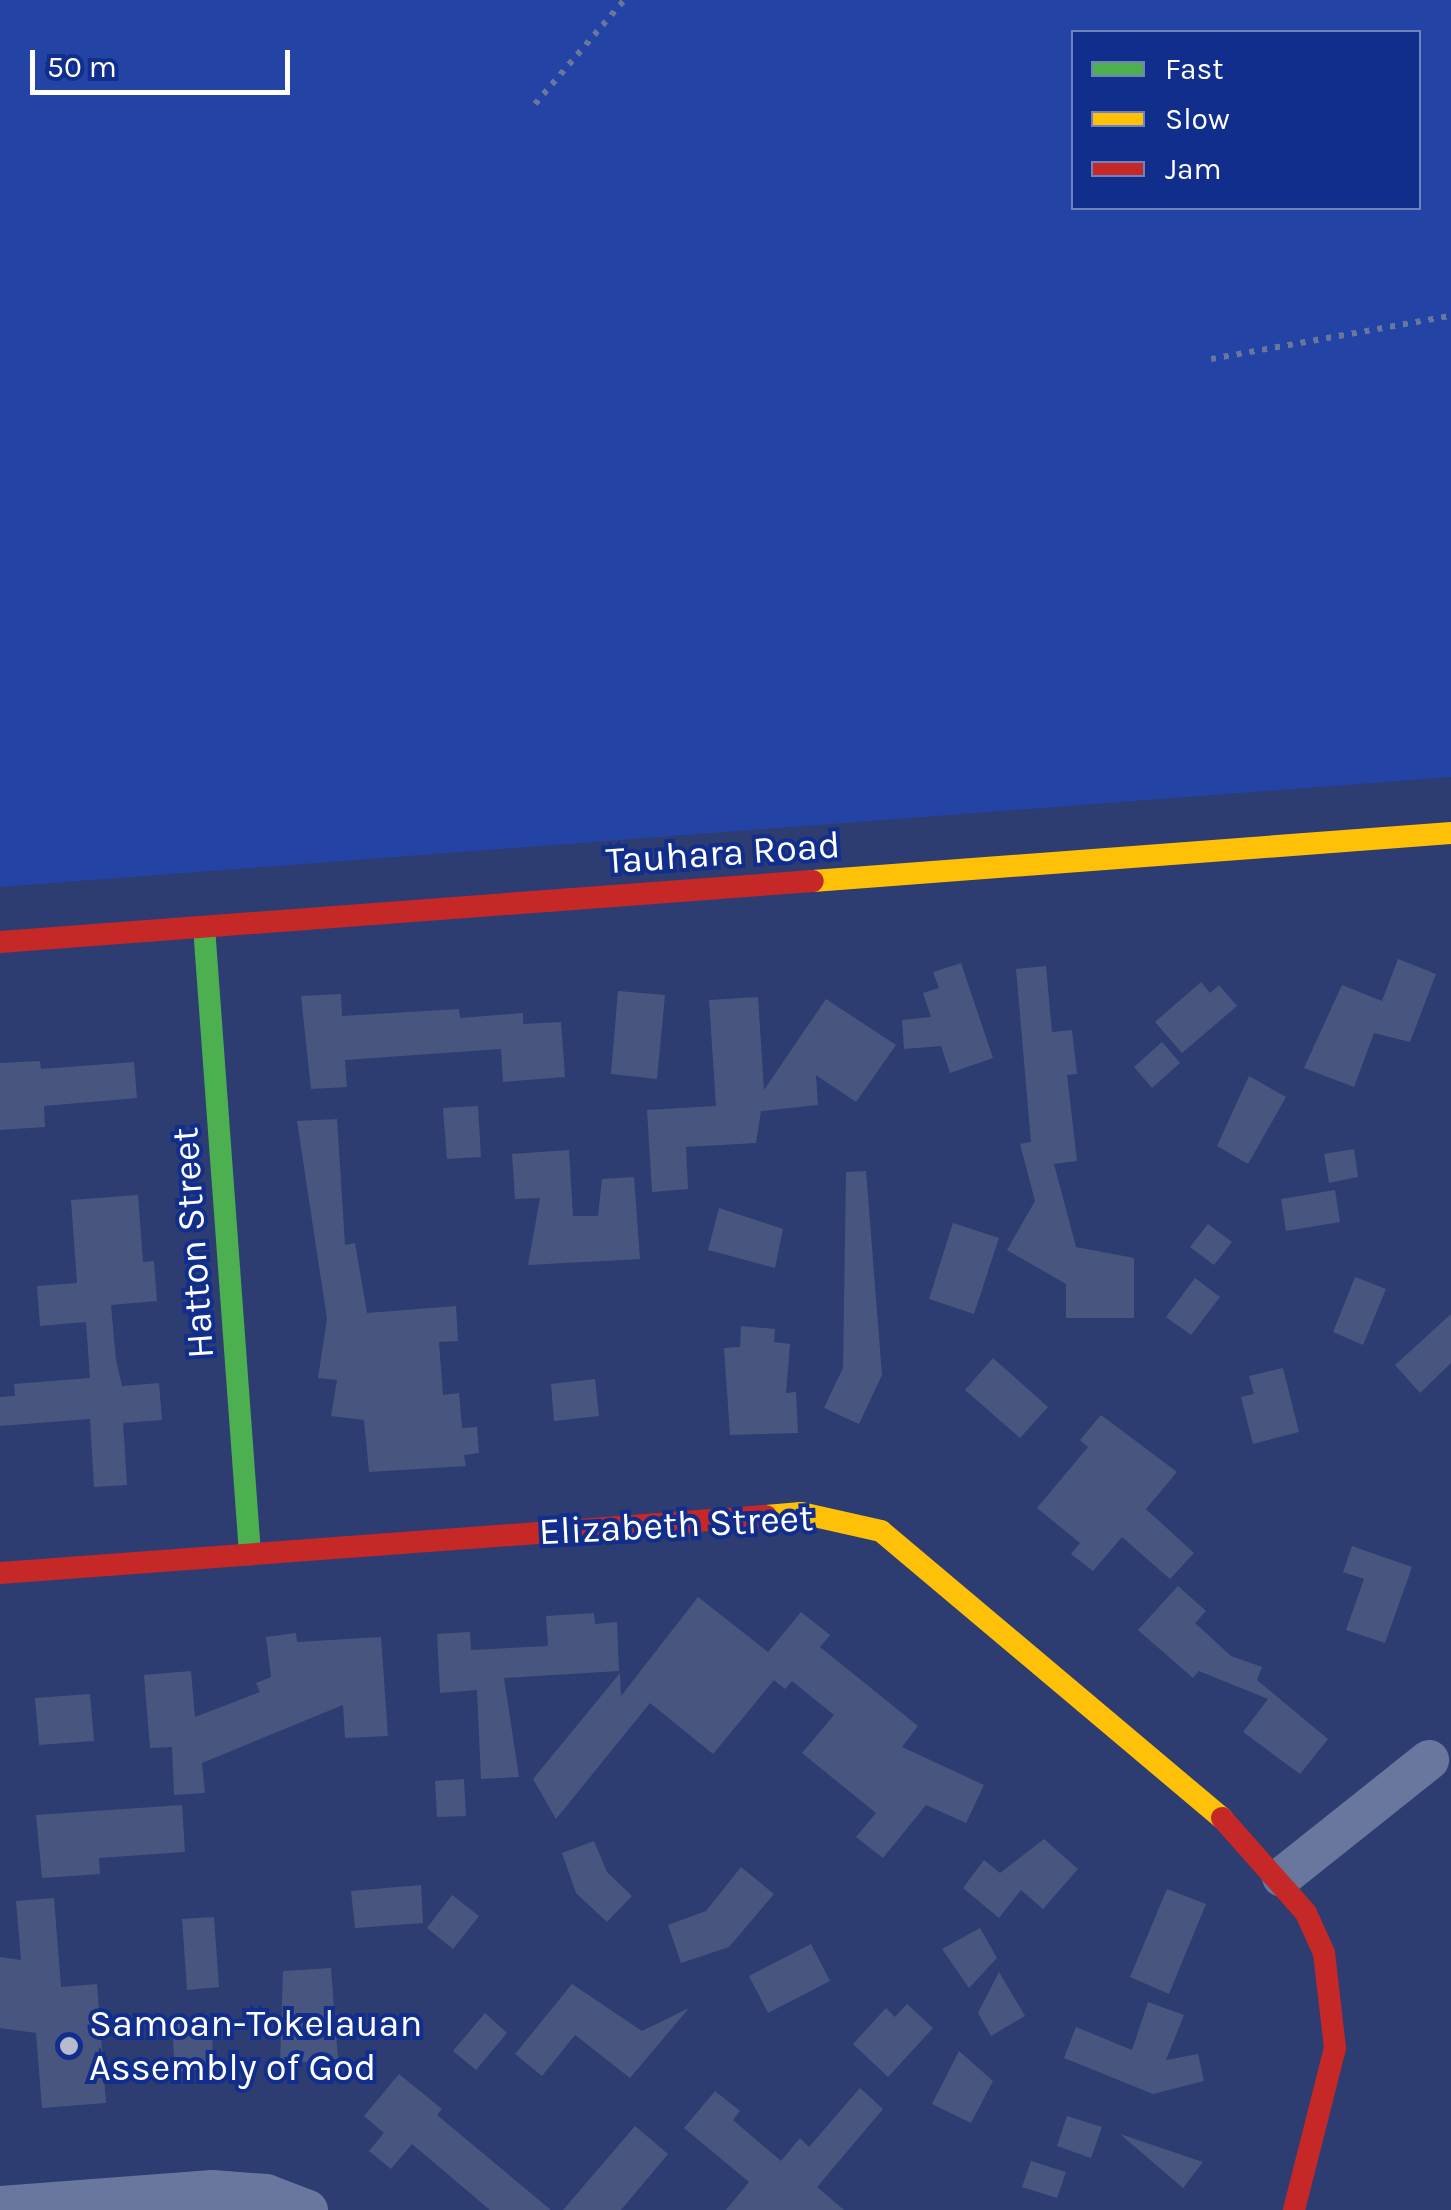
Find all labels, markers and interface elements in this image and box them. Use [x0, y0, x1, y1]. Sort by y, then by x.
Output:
scale bar [35, 30, 295, 92]
legend [1071, 30, 1421, 210]
text: 50 m [47, 49, 117, 85]
text: Fast [1165, 51, 1224, 87]
text: Slow [1165, 101, 1230, 137]
text: Jam [1165, 151, 1222, 187]
street label: Tauhara Road [604, 822, 842, 884]
street label: Hatton Street [162, 1126, 224, 1360]
street label: Elizabeth Street [538, 1495, 814, 1555]
place label: Samoan-Tokelauan Assembly of God [89, 2001, 422, 2090]
marker: Samoan-Tokelauan Assembly of God [58, 2035, 80, 2057]

